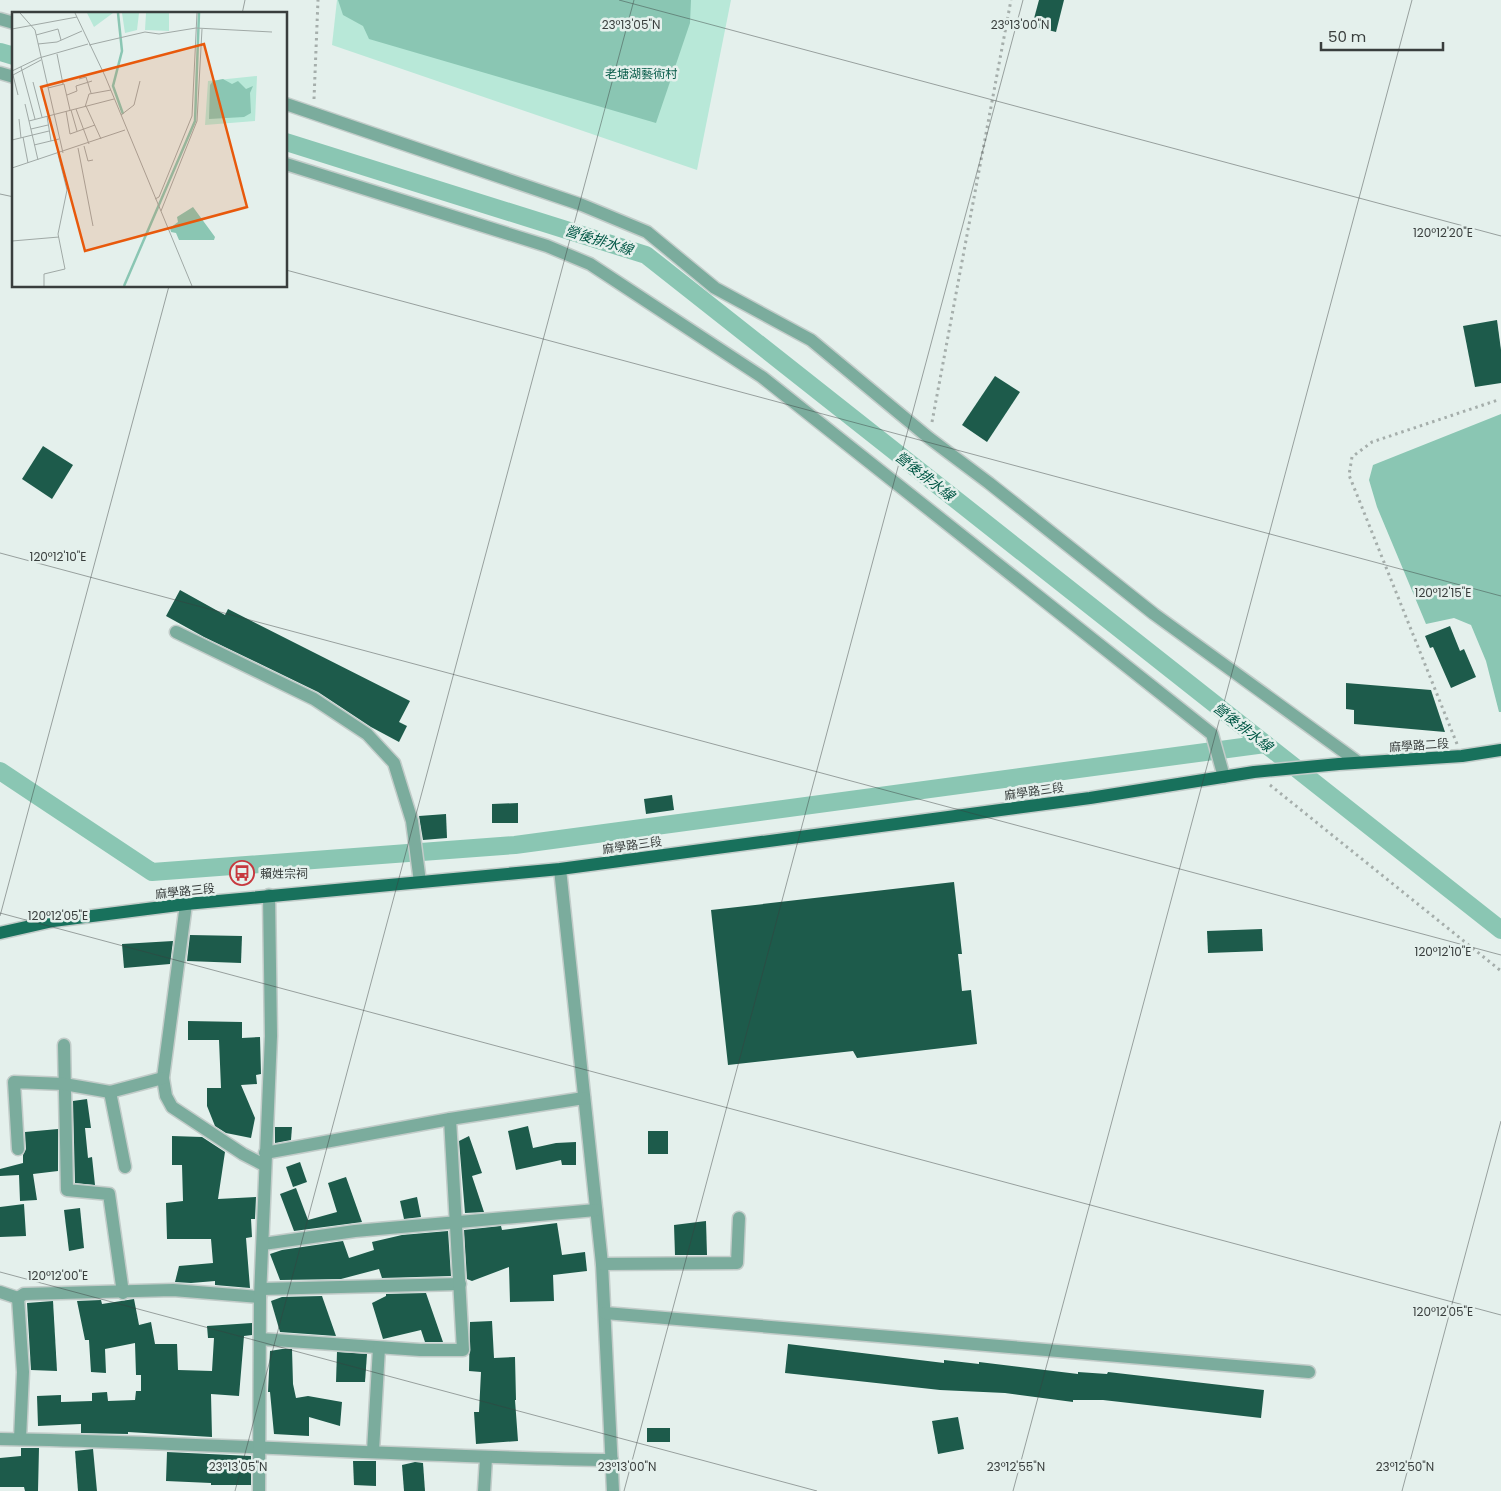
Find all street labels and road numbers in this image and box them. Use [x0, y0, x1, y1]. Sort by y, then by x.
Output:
street label: 麻學路二段 [1388, 734, 1450, 756]
street label: 麻學路三段 [1003, 778, 1065, 804]
street label: 麻學路三段 [601, 832, 663, 858]
street label: 麻學路三段 [154, 879, 216, 903]

